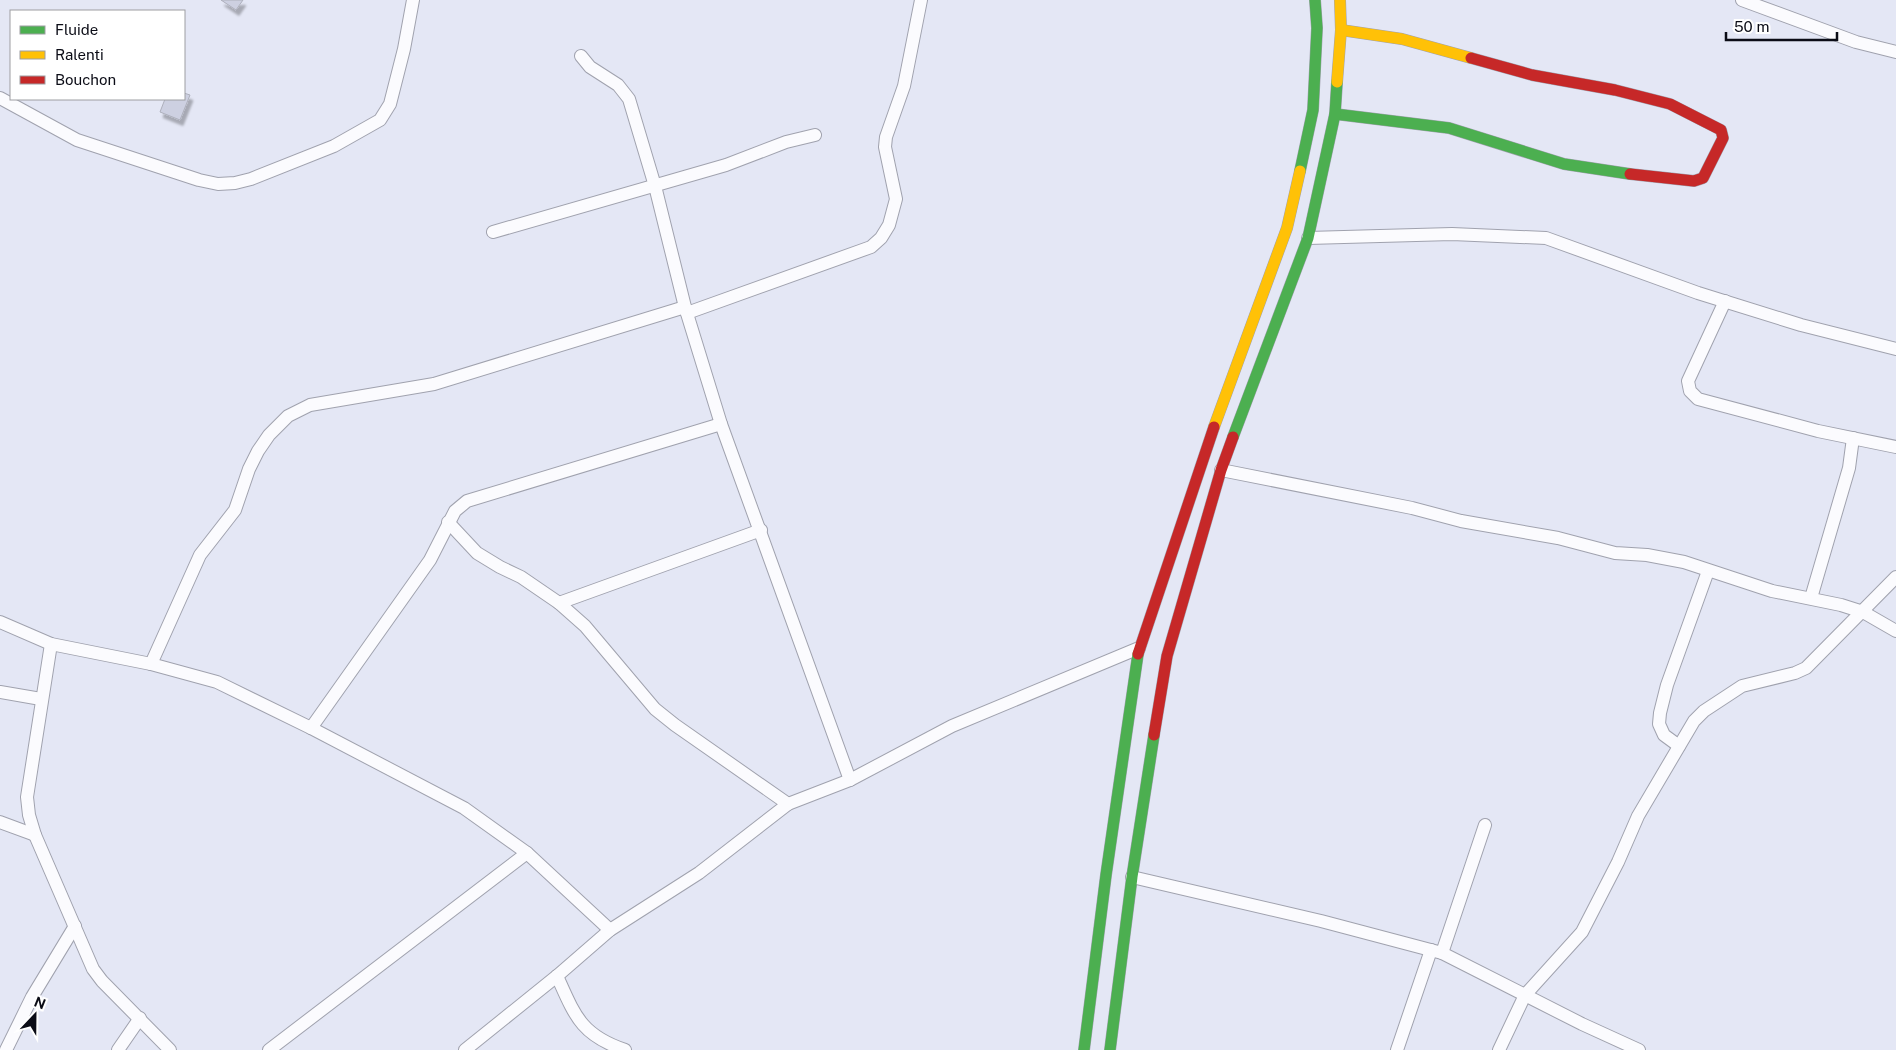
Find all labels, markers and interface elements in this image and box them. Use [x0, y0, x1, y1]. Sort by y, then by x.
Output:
legend [10, 10, 185, 100]
scale bar [1726, 10, 1837, 42]
text: 50 m [1734, 18, 1769, 35]
text: Fluide [55, 21, 98, 38]
text: Ralenti [55, 46, 104, 63]
text: Bouchon [55, 71, 116, 88]
north arrow [10, 990, 60, 1040]
text: N [32, 993, 48, 1012]

